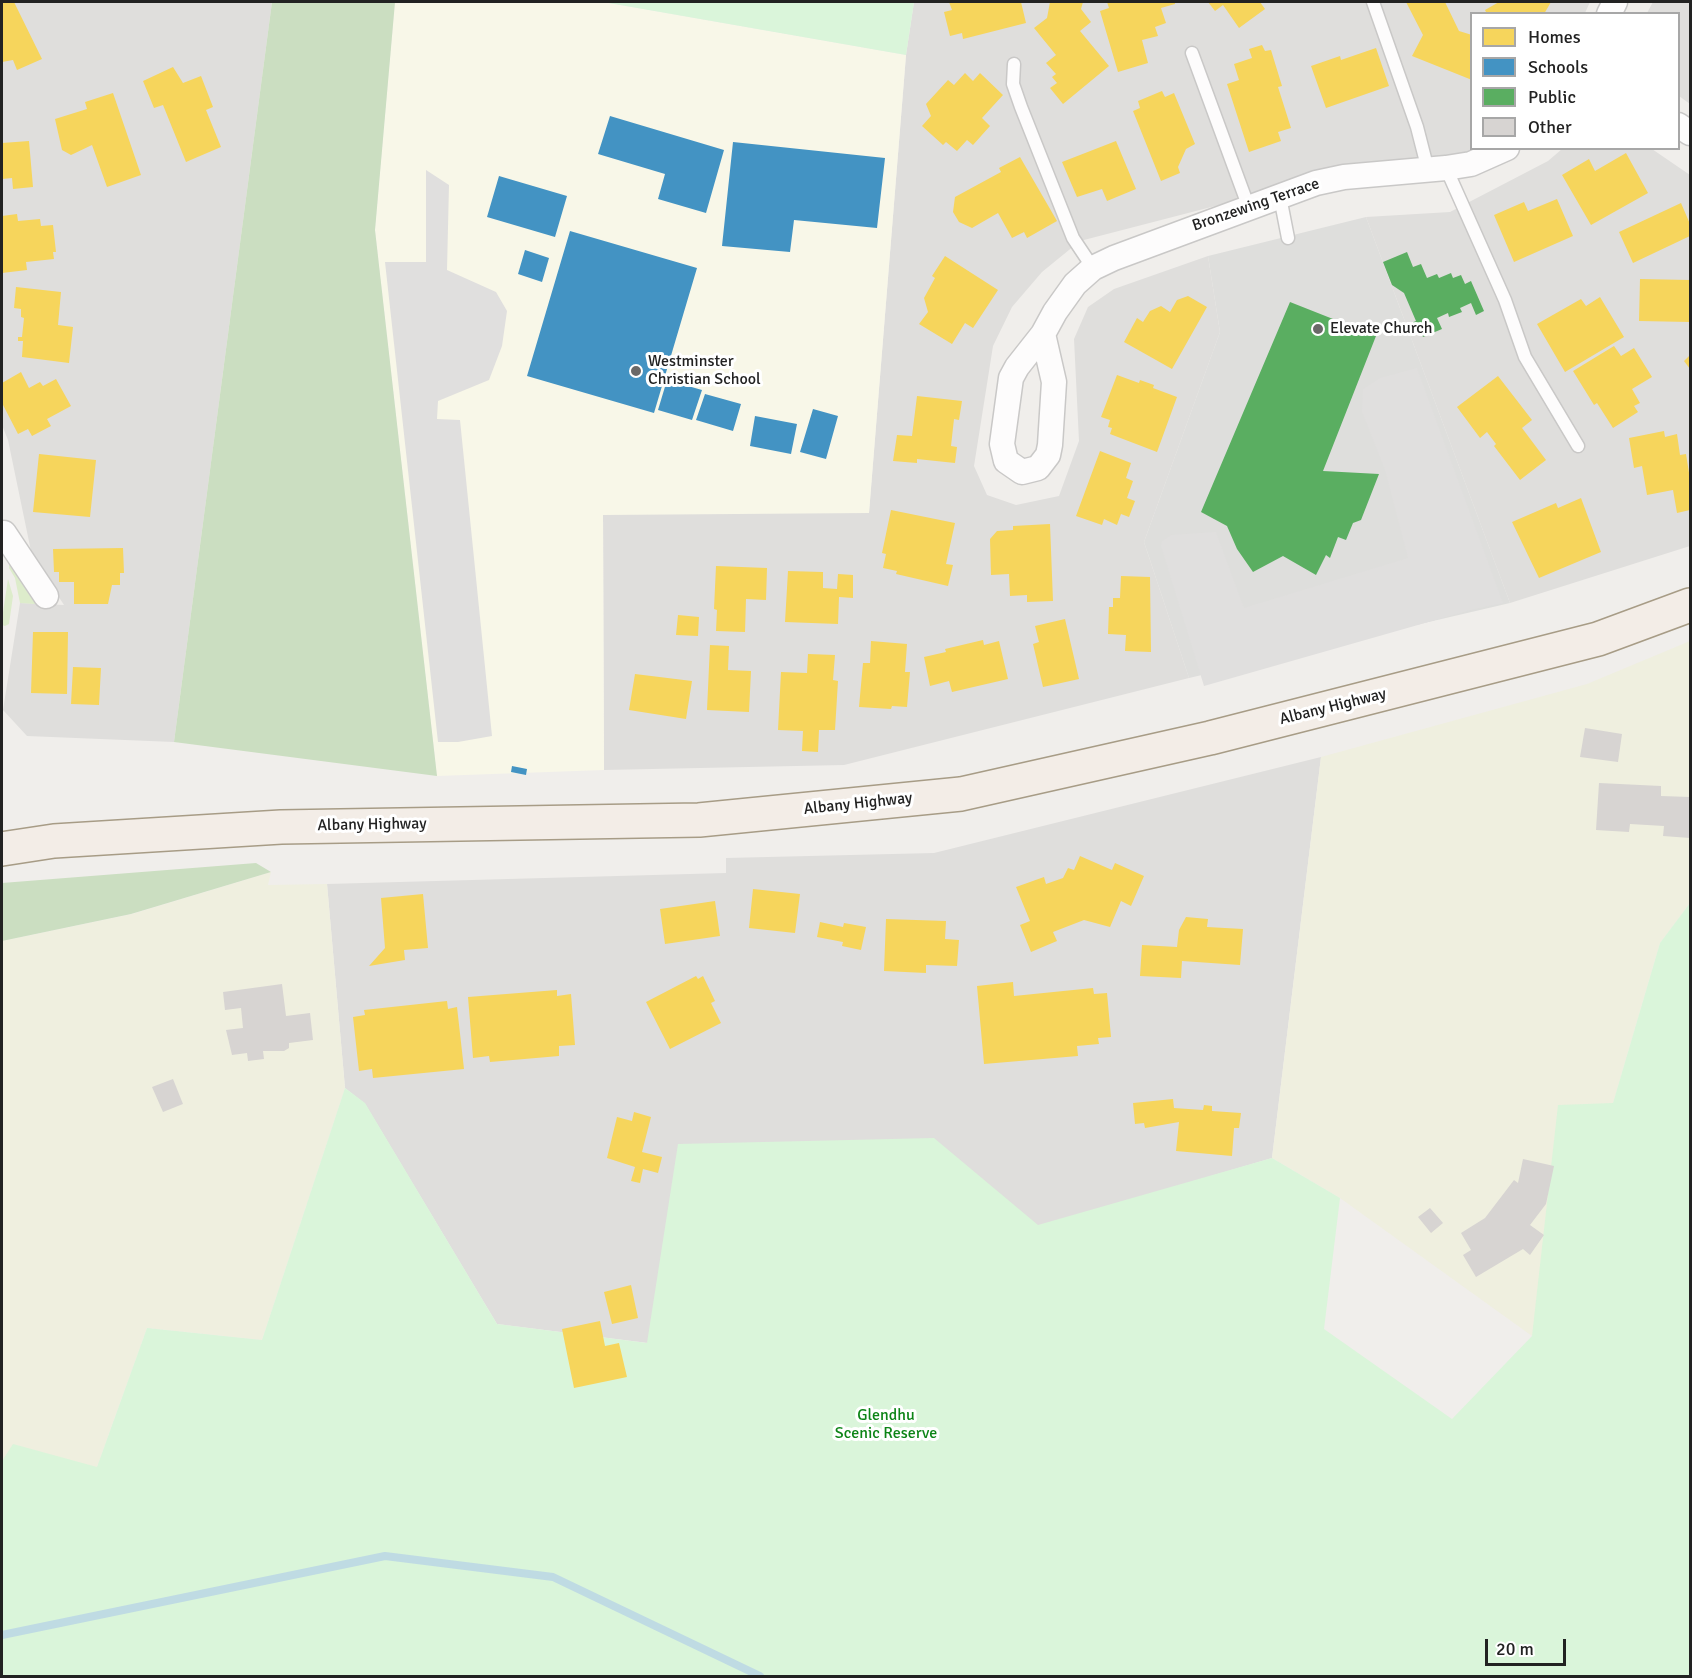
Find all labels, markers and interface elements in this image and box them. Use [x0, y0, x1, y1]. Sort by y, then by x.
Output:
legend [1470, 12, 1680, 150]
text: Homes [1528, 26, 1581, 48]
text: Schools [1528, 56, 1588, 78]
text: Public [1528, 86, 1576, 108]
text: Other [1528, 116, 1572, 138]
street label: Bronzewing Terrace [1190, 174, 1322, 236]
place label: Elevate Church [1330, 319, 1433, 339]
marker: Elevate Church [1311, 322, 1325, 336]
place label: Westminster Christian School [648, 352, 761, 390]
marker: Westminster Christian School [629, 364, 643, 378]
street label: Albany Highway [1278, 684, 1388, 730]
street label: Albany Highway [803, 789, 913, 819]
street label: Albany Highway [317, 814, 427, 836]
park label: Glendhu Scenic Reserve [835, 1406, 937, 1444]
scale bar [1488, 1627, 1569, 1665]
text: 20 m [1496, 1638, 1534, 1660]

